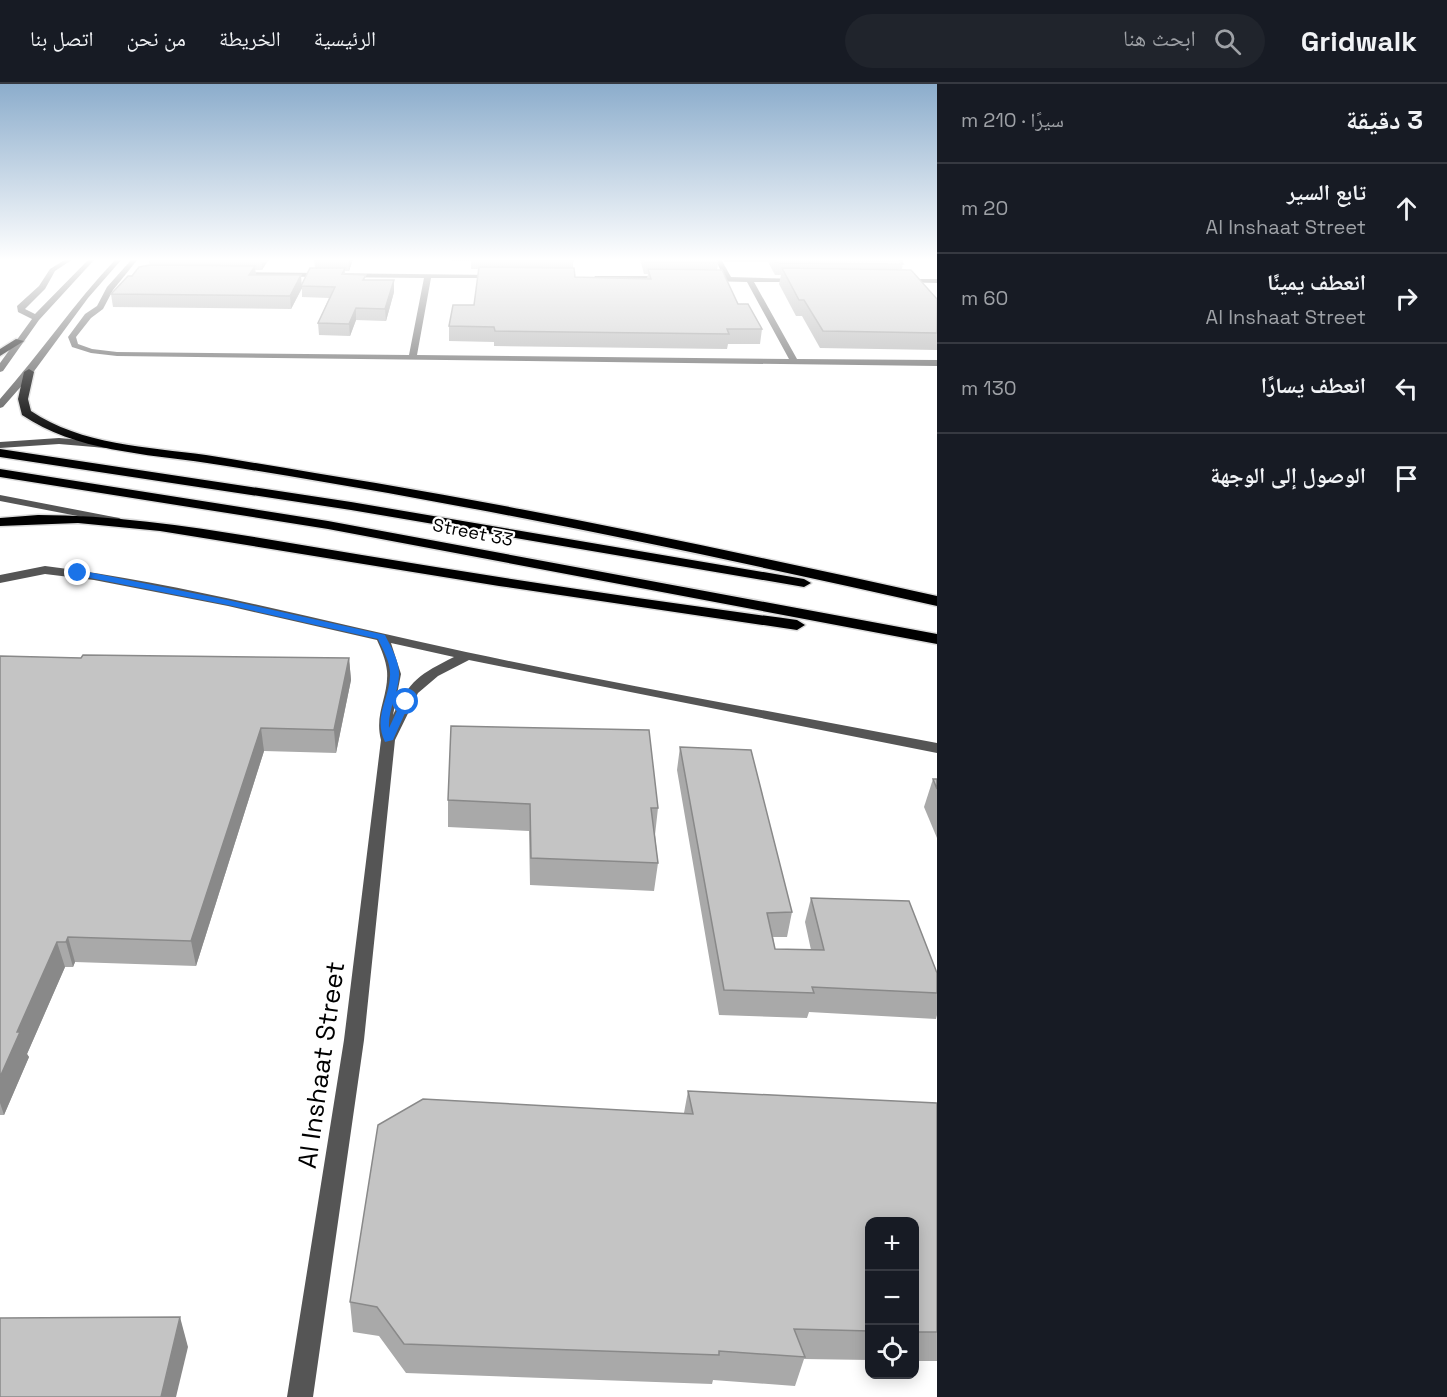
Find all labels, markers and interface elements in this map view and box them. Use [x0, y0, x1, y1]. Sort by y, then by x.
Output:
search box [845, 14, 1265, 68]
text: Gridwalk [1301, 23, 1417, 59]
text: ابحث هنا [1123, 24, 1196, 52]
text: اتصل بنا [30, 25, 94, 52]
text: من نحن [127, 25, 186, 52]
text: الخريطة [219, 25, 281, 52]
text: الرئيسية [314, 25, 376, 52]
icon: search [1211, 25, 1244, 58]
text: 3 دقيقة [1346, 103, 1423, 137]
text: سيرًا · 210 m [961, 107, 1064, 133]
text: تابع السير [1287, 178, 1366, 206]
icon: ahead [1390, 192, 1423, 225]
text: 20 m [961, 195, 1008, 221]
text: Al Inshaat Street [1206, 214, 1366, 240]
text: انعطف يمينًا [1267, 268, 1366, 296]
icon: right [1390, 282, 1423, 315]
text: 60 m [961, 285, 1008, 311]
text: Al Inshaat Street [1206, 304, 1366, 330]
text: انعطف يسارًا [1261, 371, 1366, 399]
icon: left [1390, 372, 1423, 405]
text: 130 m [961, 375, 1017, 401]
text: الوصول إلى الوجهة [1210, 461, 1366, 489]
icon: arrive [1390, 462, 1423, 495]
street label: Street 33 [431, 513, 515, 551]
route end [64, 559, 90, 585]
route start [392, 688, 418, 714]
street label: Al Inshaat Street [290, 959, 352, 1171]
map controls [865, 1217, 919, 1379]
button: + [865, 1217, 919, 1271]
button: − [865, 1271, 919, 1325]
button: locate [865, 1325, 919, 1379]

